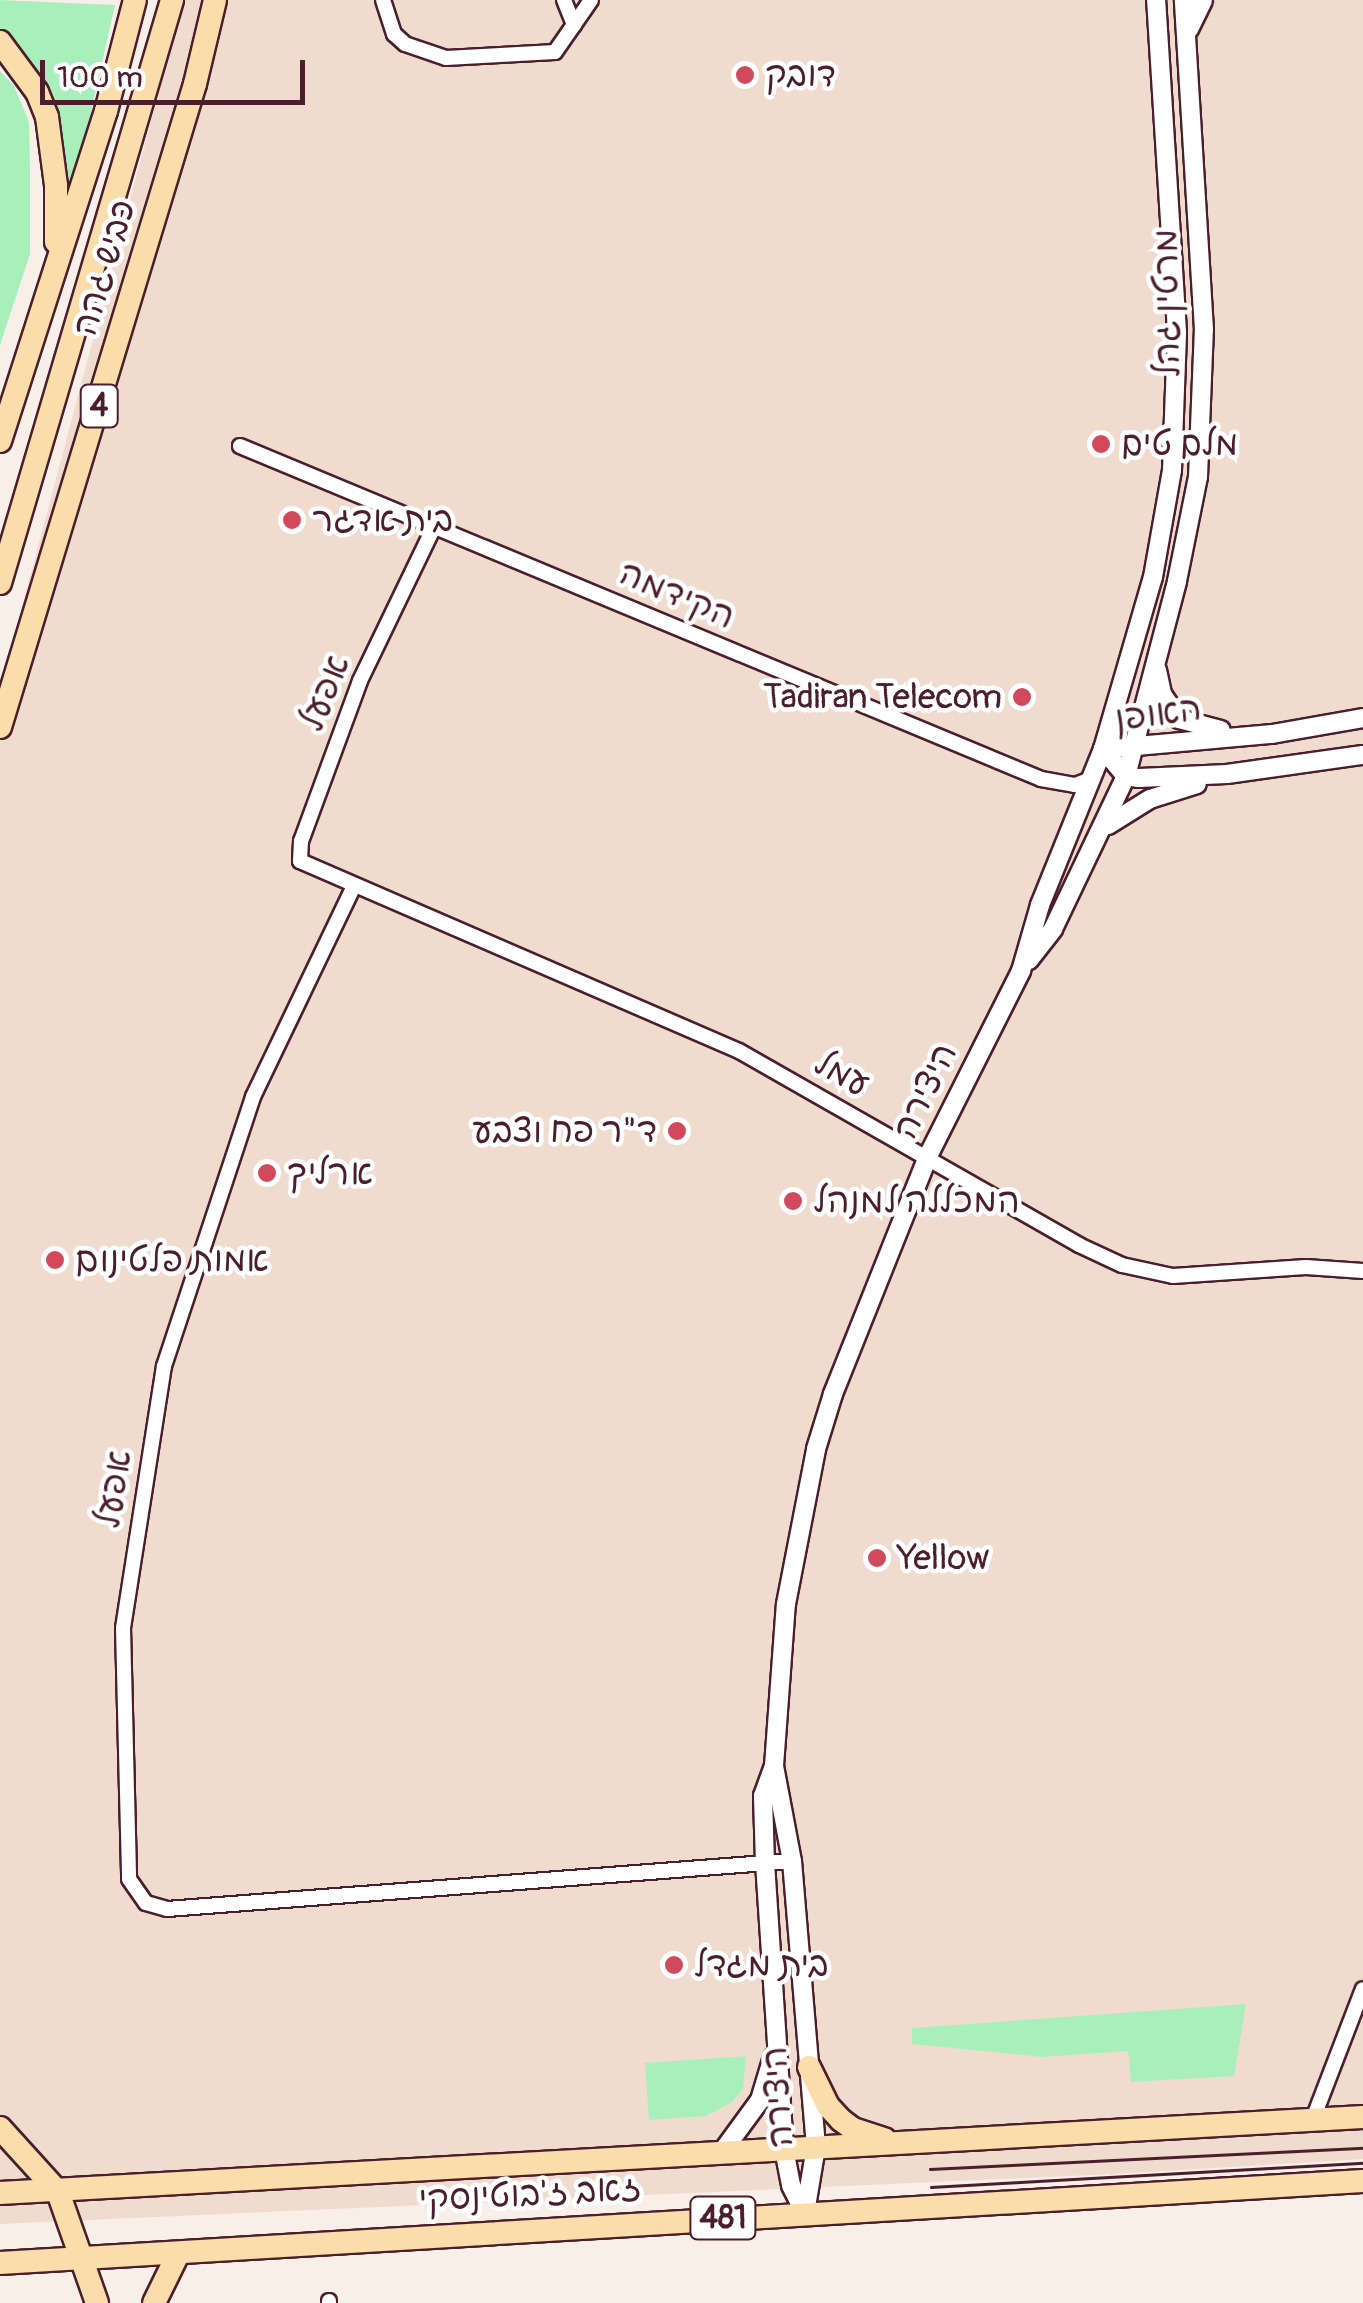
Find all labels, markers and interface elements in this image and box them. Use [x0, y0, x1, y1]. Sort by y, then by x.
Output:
scale bar [45, 40, 310, 102]
place label: דובק [765, 54, 836, 96]
text: 100 m [57, 59, 143, 96]
marker: דובק [734, 64, 756, 86]
street label: כביש גהה [63, 195, 145, 341]
street label: מרטין גהל [1145, 229, 1189, 377]
road number: 4 [79, 379, 119, 433]
place label: מלם טים [1121, 423, 1238, 465]
marker: מלם טים [1090, 433, 1112, 455]
place label: בית אדגר [312, 499, 453, 541]
marker: בית אדגר [281, 509, 303, 531]
street label: הקידמה [613, 552, 741, 638]
street label: אפעל [291, 649, 359, 737]
place label: Tadiran Telecom [763, 676, 1002, 718]
marker: Tadiran Telecom [1011, 686, 1033, 708]
street label: האופן [1112, 687, 1204, 741]
street label: היצירה [884, 1036, 966, 1146]
street label: עמל [807, 1042, 877, 1106]
place label: ד"ר פח וצבע [473, 1110, 657, 1152]
marker: ד"ר פח וצבע [666, 1120, 688, 1142]
place label: ארליך [287, 1152, 373, 1194]
marker: ארליך [256, 1162, 278, 1184]
place label: המכללה למנהל [813, 1180, 1020, 1222]
marker: המכללה למנהל [782, 1190, 804, 1212]
place label: אמות פלטינום [75, 1239, 269, 1281]
marker: אמות פלטינום [44, 1249, 66, 1271]
street label: אפעל [87, 1447, 141, 1531]
place label: Yellow [897, 1537, 989, 1579]
marker: Yellow [866, 1547, 888, 1569]
place label: בית מגדל [694, 1944, 829, 1986]
marker: בית מגדל [663, 1954, 685, 1976]
street label: היצירה [754, 2045, 802, 2149]
street label: זאב ז'בוטינסקי [418, 2167, 642, 2221]
road number: 481 [688, 2191, 758, 2245]

